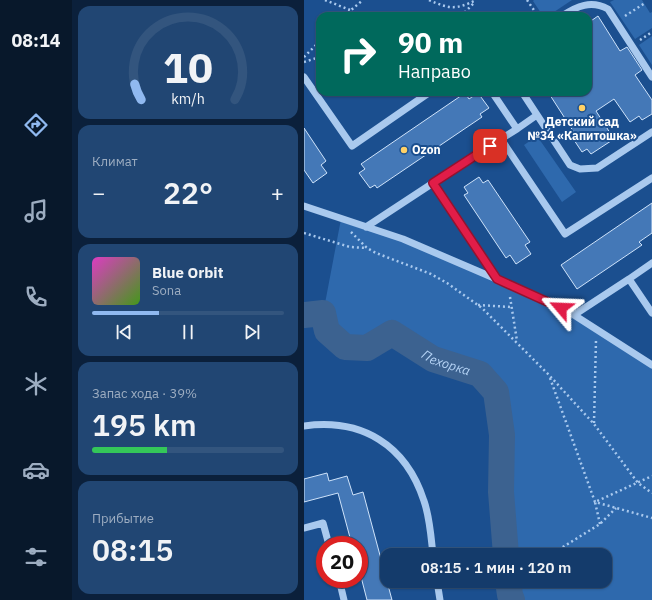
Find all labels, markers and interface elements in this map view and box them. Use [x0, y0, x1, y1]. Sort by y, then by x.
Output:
text: 90 m [398, 24, 463, 61]
icon: right [332, 28, 384, 80]
text: 08:14 [11, 29, 61, 52]
text: 10 [163, 40, 213, 94]
text: Направо [398, 60, 471, 83]
text: km/h [171, 89, 205, 108]
marker: Детский сад №34 «Капитошка» [577, 103, 587, 113]
icon: directions [22, 111, 50, 139]
place label: Детский сад №34 «Капитошка» [527, 114, 637, 143]
pin [473, 129, 507, 163]
icon: arrive [479, 135, 501, 157]
place label: Ozon [412, 142, 441, 157]
marker: Ozon [399, 145, 409, 155]
text: Климат [92, 153, 138, 170]
text: 22° [163, 173, 213, 212]
text: − [92, 178, 105, 207]
text: + [271, 178, 284, 207]
icon: music [22, 197, 50, 225]
text: Blue Orbit [152, 263, 223, 282]
text: Sona [152, 282, 181, 299]
icon: phone [22, 283, 50, 311]
position arrow [540, 287, 582, 329]
icon: previous [113, 321, 135, 343]
icon: pause [177, 321, 199, 343]
icon: next [241, 321, 263, 343]
water label: Пехорка [418, 346, 472, 379]
icon: climate [22, 370, 50, 398]
text: Запас хода · 39% [92, 385, 197, 402]
text: 195 km [92, 405, 197, 444]
icon: car [22, 456, 50, 484]
text: Прибытие [92, 510, 154, 527]
text: 08:15 [92, 530, 174, 569]
speed limit sign: 20 [316, 536, 368, 588]
icon: filters [22, 543, 50, 571]
text: 08:15 · 1 мин · 120 m [421, 558, 571, 577]

